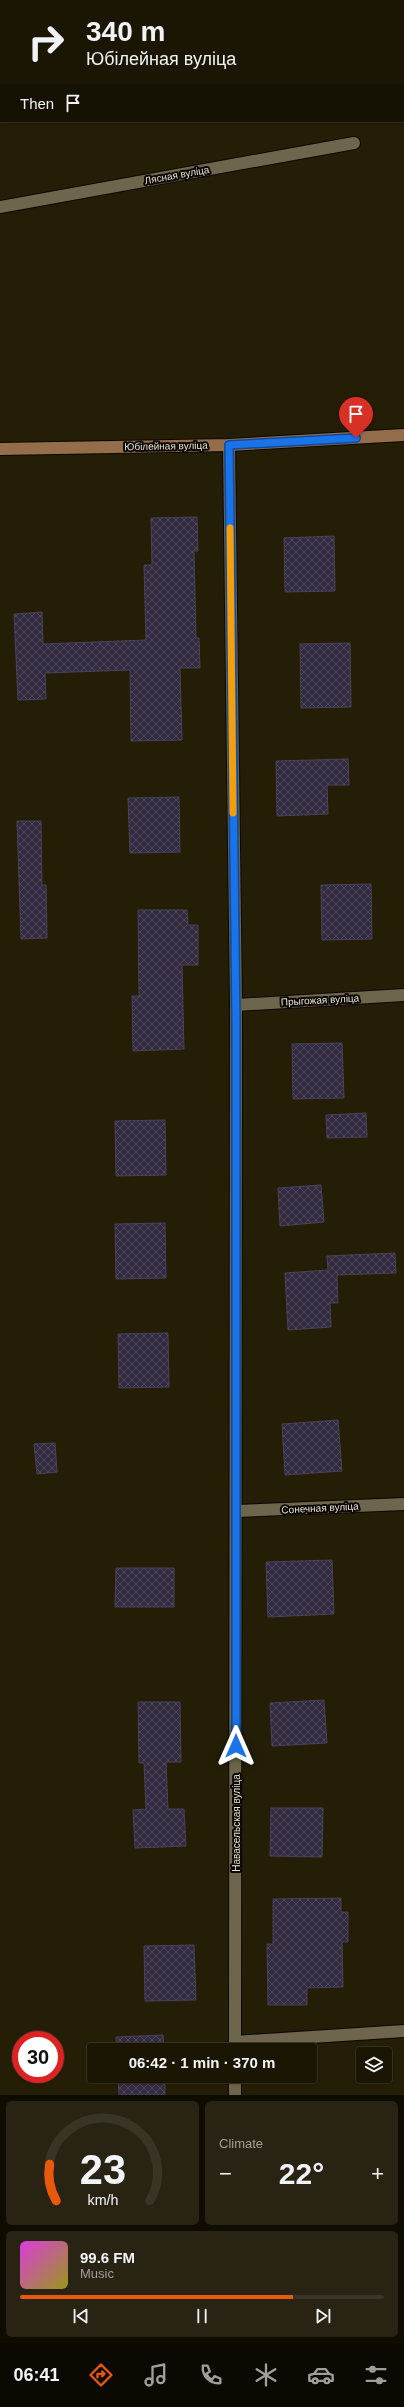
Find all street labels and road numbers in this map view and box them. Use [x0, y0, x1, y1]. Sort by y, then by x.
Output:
street label: Лясная вуліца [144, 164, 211, 186]
street label: Юбілейная вуліца [124, 440, 208, 452]
street label: Прыгожая вуліца [281, 992, 360, 1008]
street label: Сонечная вуліца [281, 1500, 359, 1516]
street label: Навасельская вуліца [231, 1774, 242, 1872]

